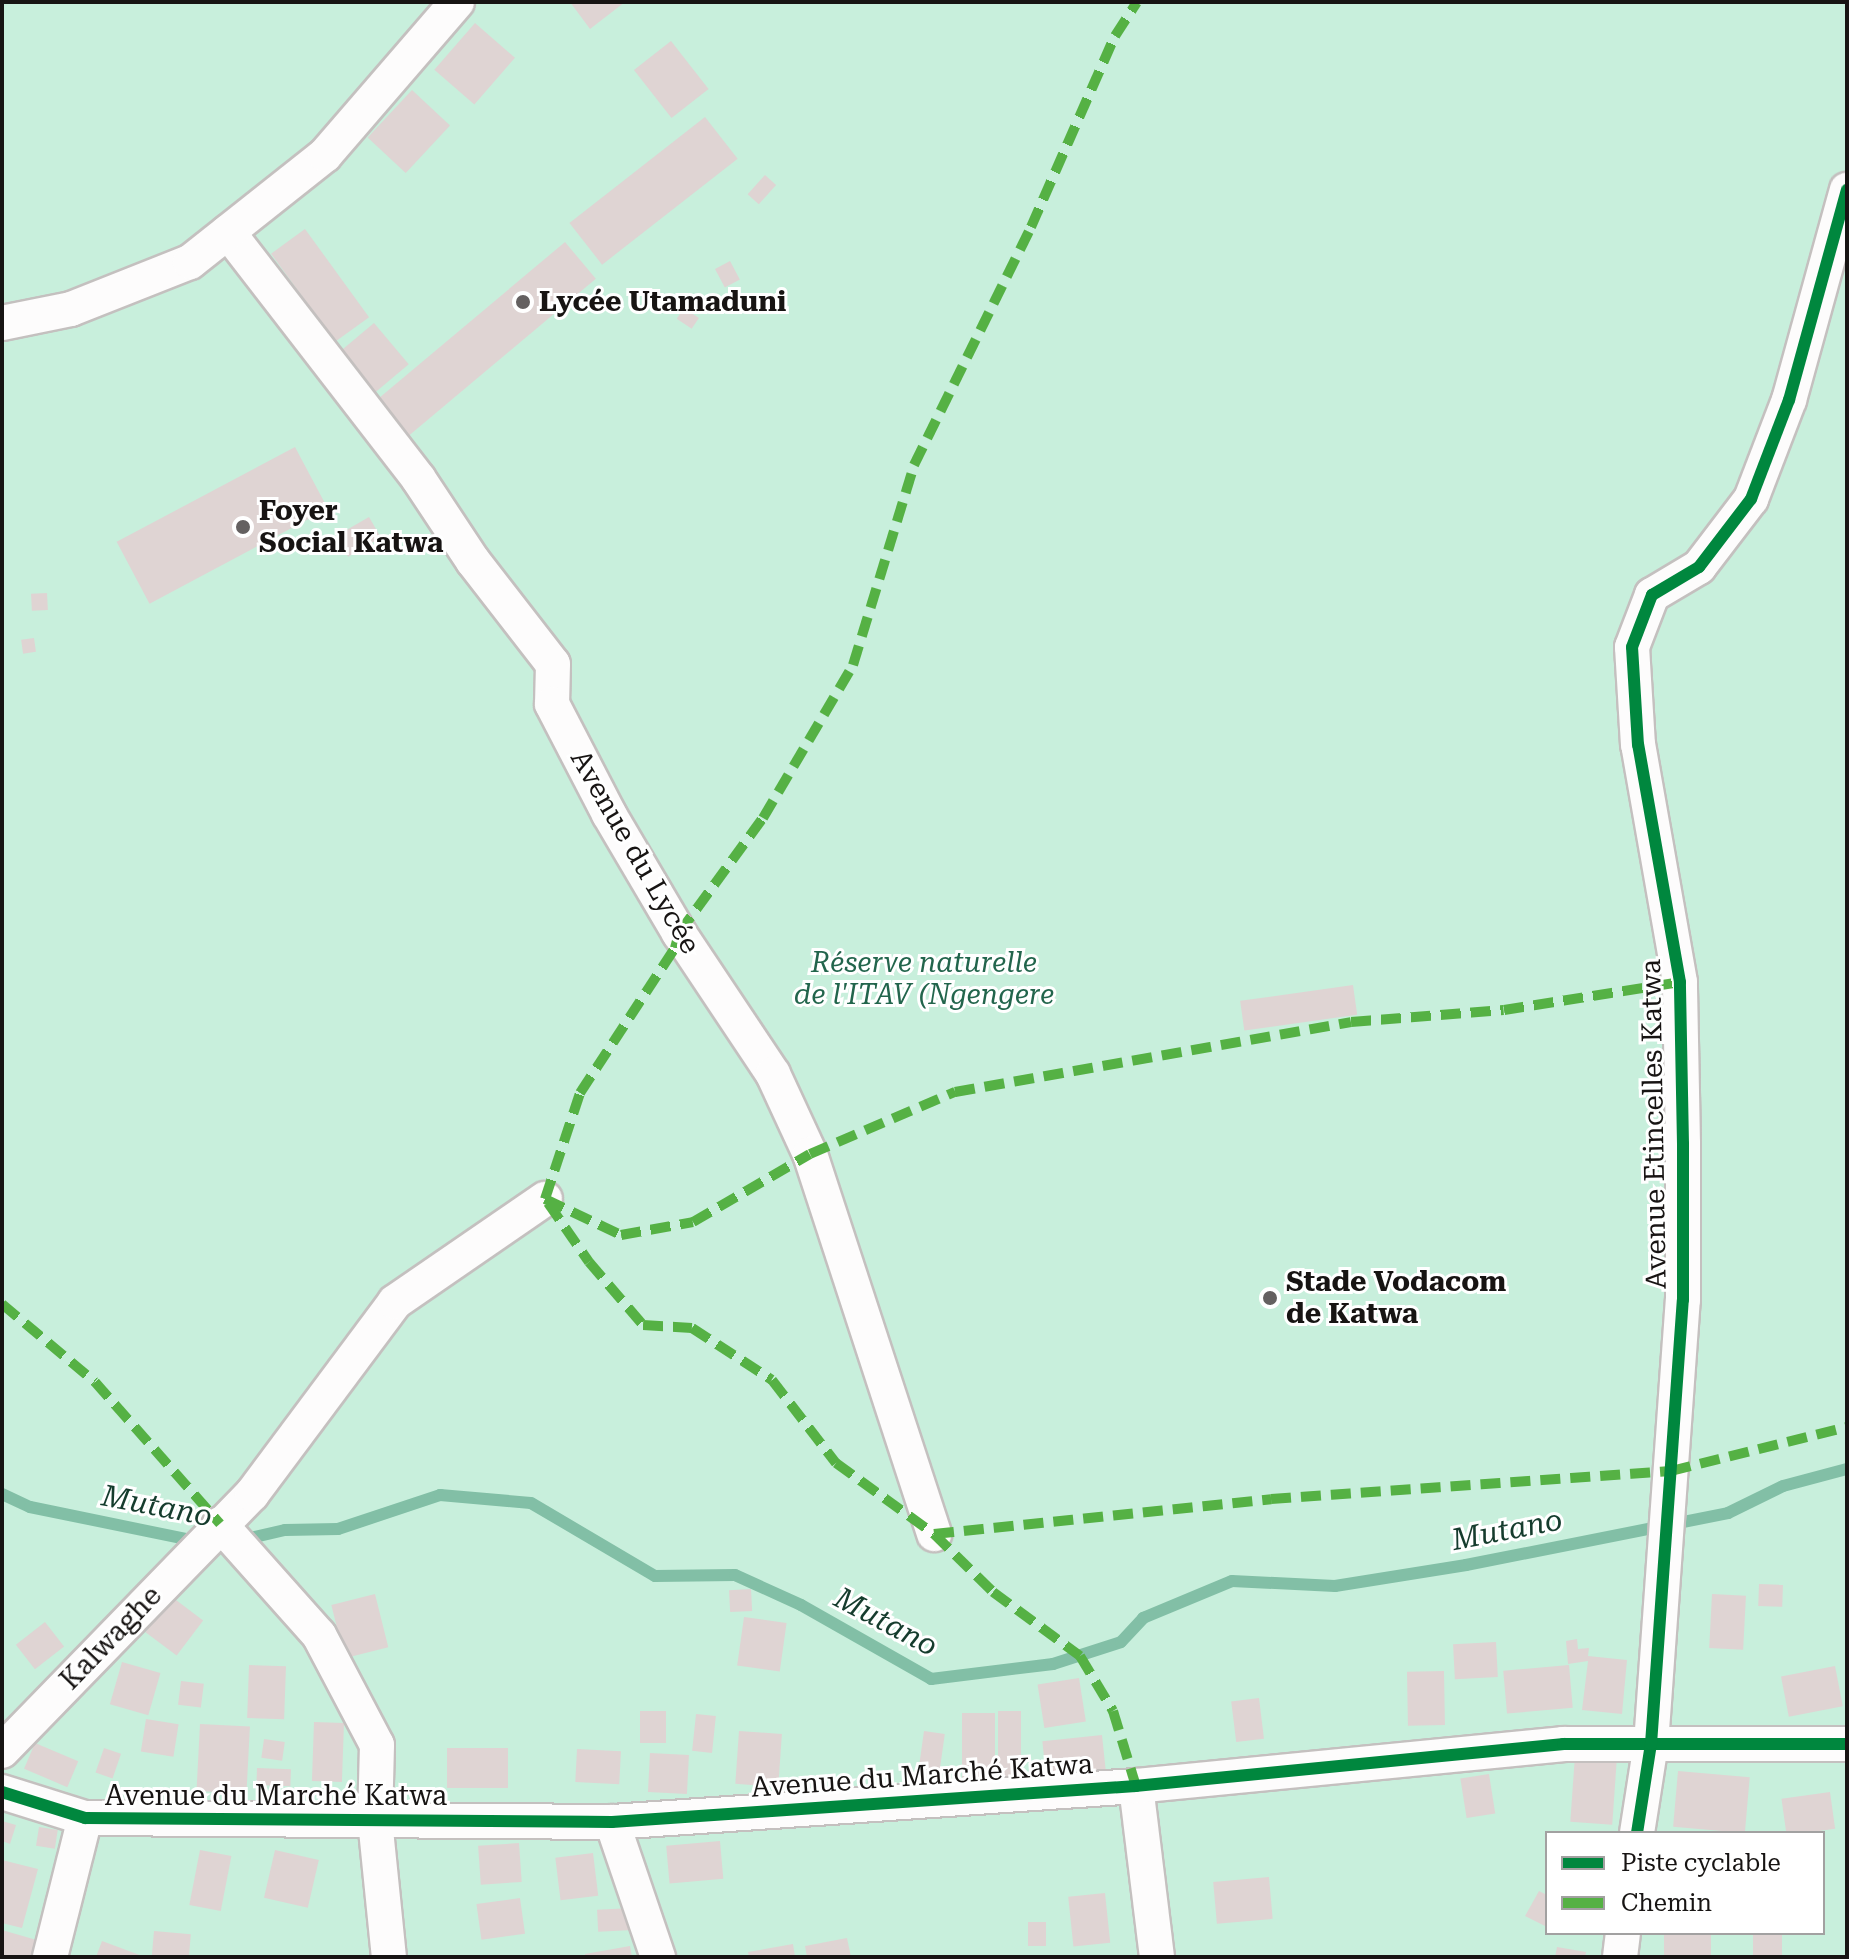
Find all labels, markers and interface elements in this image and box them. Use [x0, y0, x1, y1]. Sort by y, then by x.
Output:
place label: Lycée Utamaduni [539, 285, 786, 319]
marker: Lycée Utamaduni [514, 293, 532, 311]
place label: Foyer Social Katwa [259, 494, 443, 560]
marker: Foyer Social Katwa [234, 518, 252, 536]
street label: Avenue du Lycée [563, 744, 707, 960]
park label: Réserve naturelle de l'ITAV (Ngengere [794, 946, 1054, 1012]
street label: Avenue Etincelles Katwa [1634, 959, 1674, 1289]
place label: Stade Vodacom de Katwa [1286, 1265, 1506, 1331]
marker: Stade Vodacom de Katwa [1261, 1289, 1279, 1307]
water label: Mutano [99, 1478, 215, 1534]
water label: Mutano [1449, 1502, 1565, 1558]
street label: Kalwaghe [53, 1579, 169, 1697]
water label: Mutano [828, 1580, 944, 1664]
street label: Avenue du Marché Katwa [750, 1747, 1094, 1805]
street label: Avenue du Marché Katwa [105, 1779, 447, 1813]
legend [1545, 1831, 1825, 1935]
text: Piste cyclable [1621, 1849, 1781, 1877]
text: Chemin [1621, 1889, 1712, 1917]

